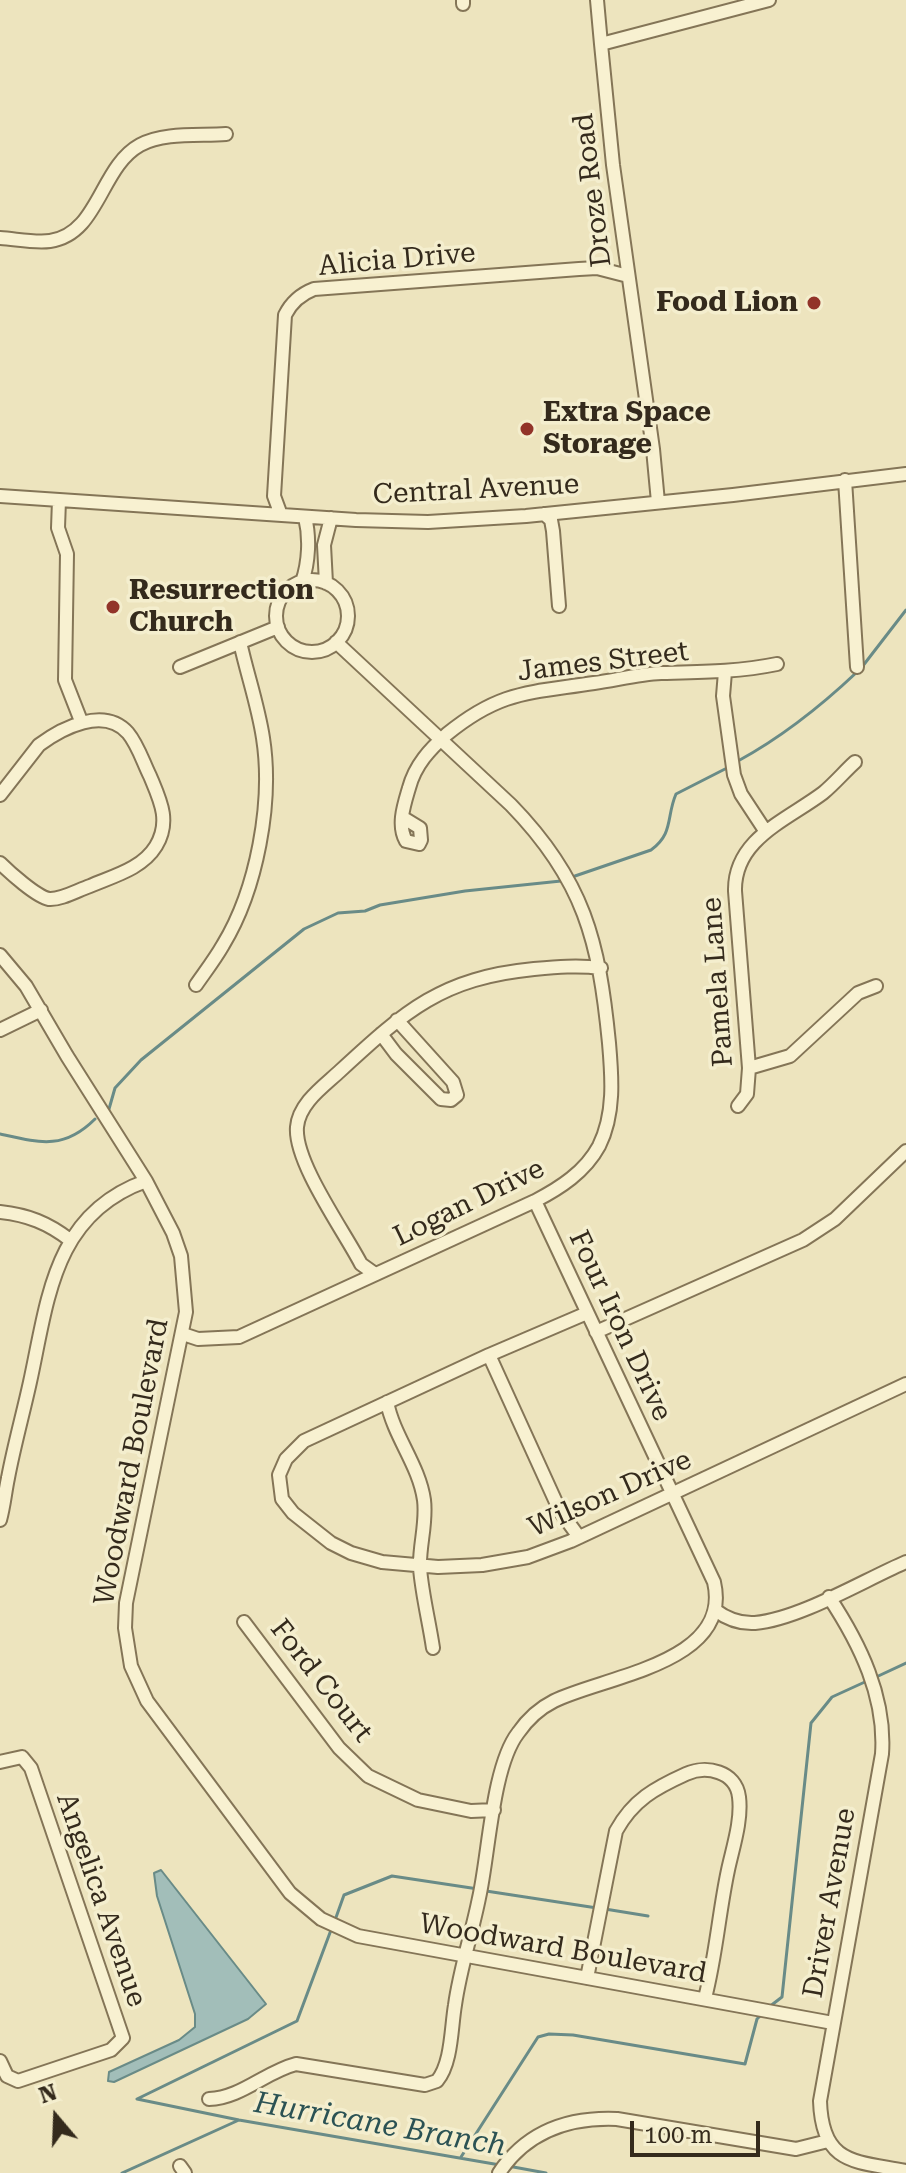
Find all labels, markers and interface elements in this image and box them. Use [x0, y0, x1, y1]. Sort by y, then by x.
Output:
street label: Droze Road [567, 111, 619, 269]
street label: Alicia Drive [317, 236, 477, 284]
place label: Food Lion [656, 286, 798, 320]
marker: Food Lion [805, 294, 823, 312]
place label: Extra Space Storage [543, 396, 711, 462]
marker: Extra Space Storage [518, 420, 536, 438]
street label: Central Avenue [372, 468, 580, 512]
place label: Resurrection Church [129, 574, 314, 640]
marker: Resurrection Church [104, 598, 122, 616]
street label: James Street [516, 635, 690, 689]
street label: Pamela Lane [695, 896, 741, 1068]
street label: Logan Drive [388, 1152, 550, 1254]
street label: Four Iron Drive [561, 1226, 679, 1426]
street label: Woodward Boulevard [88, 1316, 176, 1608]
street label: Wilson Drive [523, 1443, 697, 1545]
street label: Ford Court [263, 1613, 379, 1749]
street label: Angelica Avenue [49, 1789, 153, 2011]
street label: Driver Avenue [797, 1806, 863, 2000]
street label: Woodward Boulevard [417, 1907, 709, 1991]
north arrow [16, 2077, 96, 2157]
text: N [36, 2079, 60, 2108]
water label: Hurricane Branch [251, 2085, 509, 2165]
scale bar [634, 2105, 764, 2155]
text: 100 m [644, 2121, 712, 2149]

